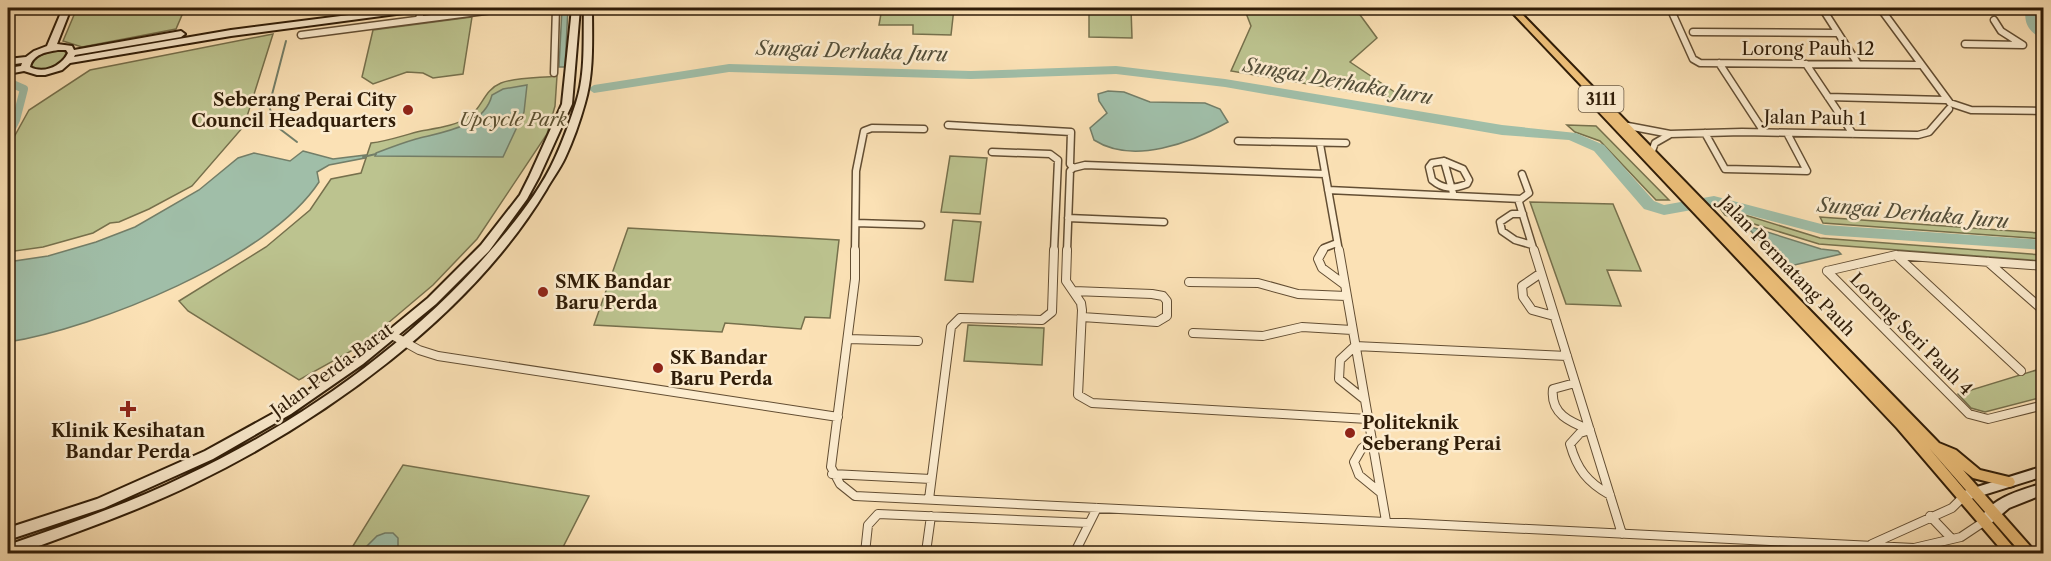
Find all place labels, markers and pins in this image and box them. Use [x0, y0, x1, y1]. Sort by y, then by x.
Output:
place label: Seberang Perai City Council Headquarters [191, 89, 397, 132]
marker: Seberang Perai City Council Headquarters [401, 103, 415, 117]
place label: SMK Bandar Baru Perda [555, 271, 672, 314]
marker: SMK Bandar Baru Perda [536, 285, 550, 299]
place label: SK Bandar Baru Perda [670, 347, 773, 390]
marker: SK Bandar Baru Perda [651, 361, 665, 375]
marker: Klinik Kesihatan Bandar Perda [119, 400, 137, 418]
place label: Politeknik Seberang Perai [1362, 412, 1502, 455]
place label: Klinik Kesihatan Bandar Perda [51, 420, 206, 463]
marker: Politeknik Seberang Perai [1343, 426, 1357, 440]

